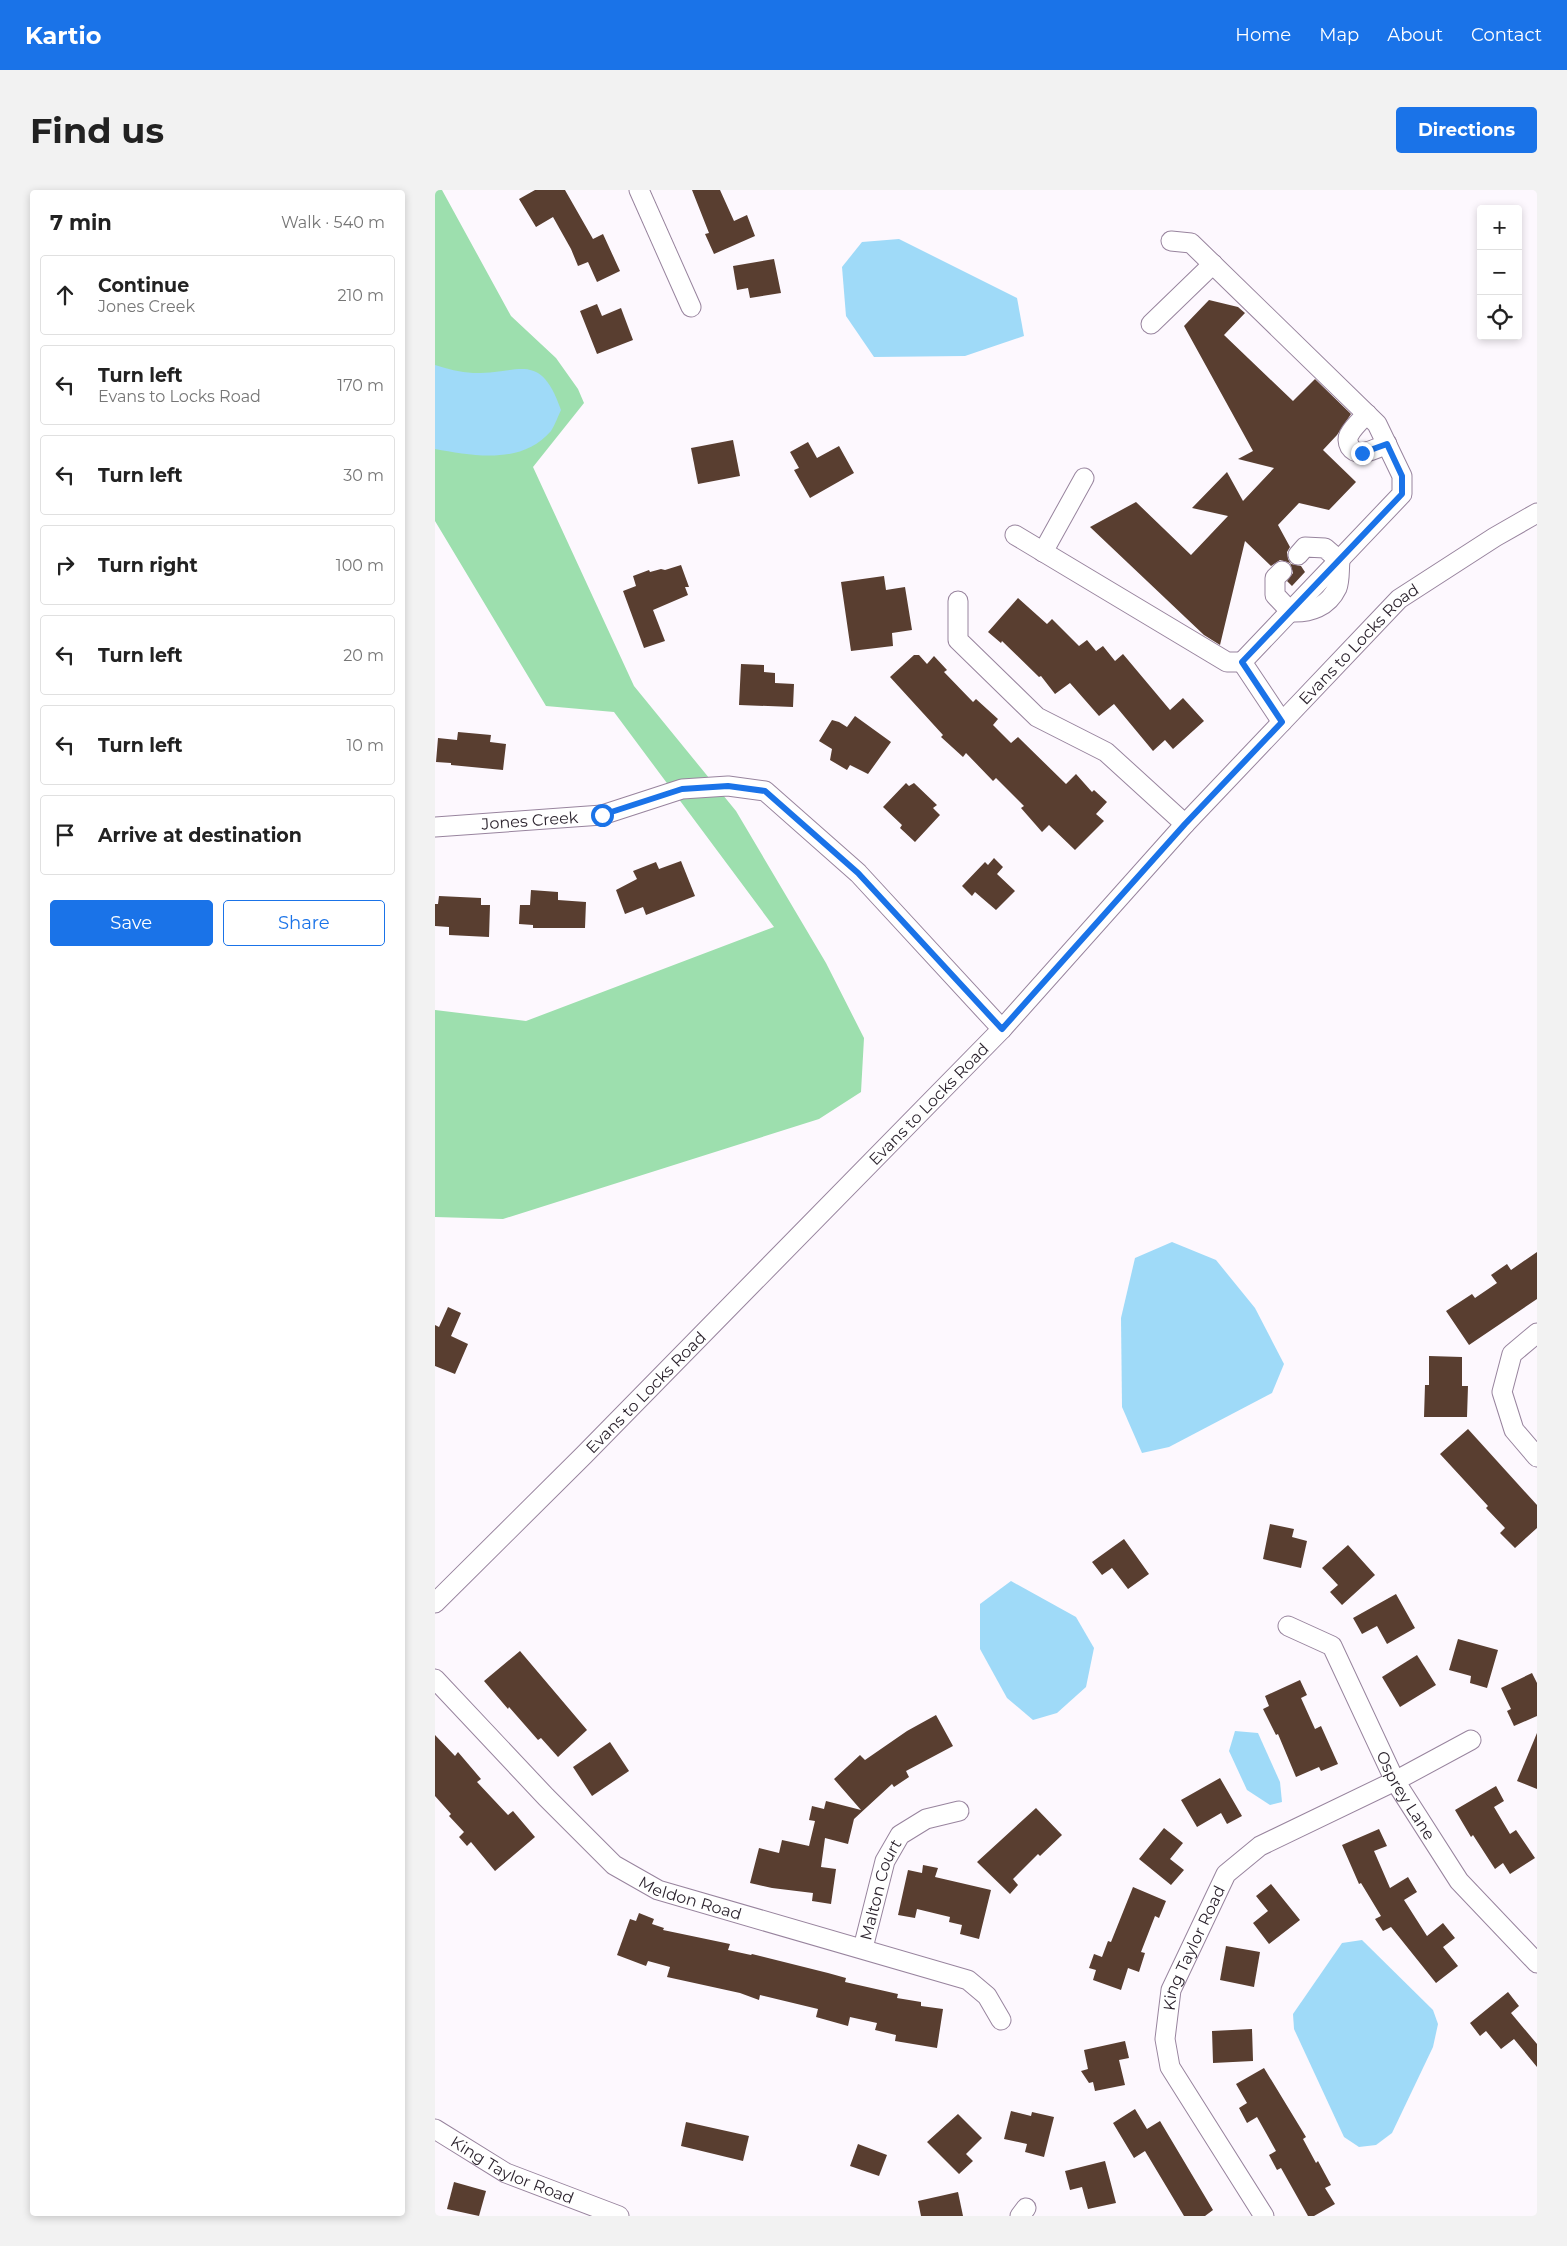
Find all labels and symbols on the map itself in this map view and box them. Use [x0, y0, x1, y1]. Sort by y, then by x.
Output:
route end [1351, 442, 1374, 465]
street label: Evans to Locks Road [1295, 580, 1422, 709]
route start [591, 804, 614, 827]
street label: Jones Creek [480, 808, 579, 834]
street label: Evans to Locks Road [865, 1039, 993, 1169]
street label: Evans to Locks Road [582, 1328, 710, 1457]
street label: Osprey Lane [1372, 1748, 1439, 1843]
street label: Malton Court [856, 1835, 906, 1942]
street label: Meldon Road [635, 1872, 744, 1924]
street label: King Taylor Road [1160, 1883, 1229, 2012]
street label: King Taylor Road [447, 2132, 577, 2208]

